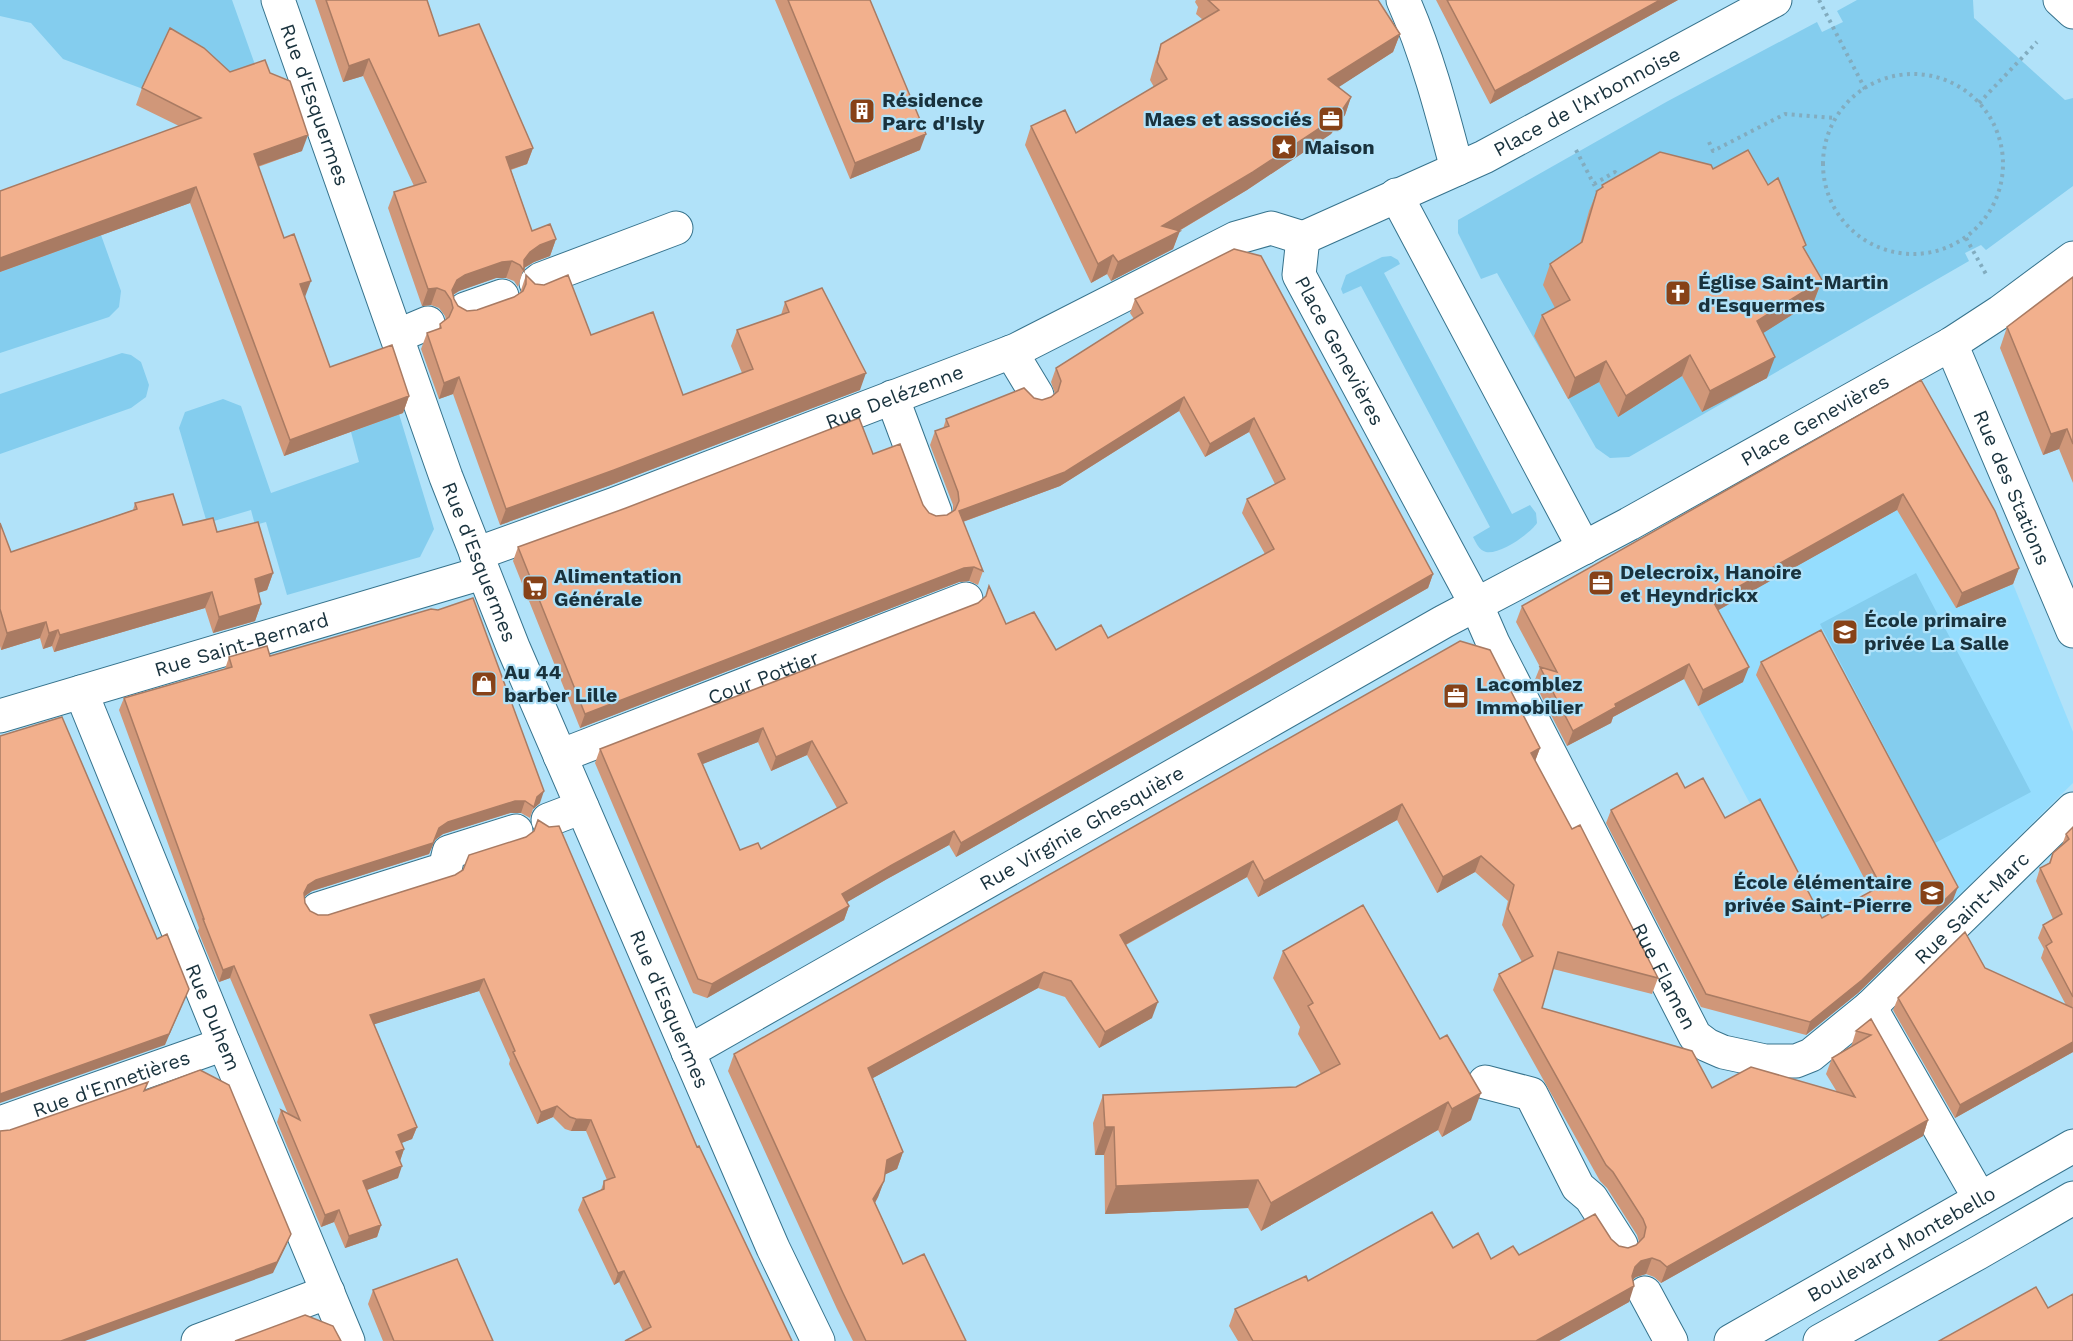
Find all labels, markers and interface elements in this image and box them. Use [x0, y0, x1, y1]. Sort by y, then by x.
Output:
street label: Rue d'Esquermes [275, 20, 354, 189]
street label: Place de l'Arbonnoise [1489, 42, 1684, 162]
place label: Résidence Parc d'Isly [882, 88, 985, 135]
building icon: Résidence Parc d'Isly [847, 96, 877, 126]
office icon: Maes et associés [1316, 104, 1346, 134]
place label: Maes et associés [1144, 107, 1312, 131]
place icon: Maison [1269, 132, 1299, 162]
place label: Maison [1304, 135, 1375, 159]
place label: Église Saint-Martin d'Esquermes [1698, 270, 1889, 317]
street label: Place Genevières [1290, 272, 1390, 429]
church icon: Église Saint-Martin d'Esquermes [1663, 278, 1693, 308]
street label: Rue Delézenne [822, 359, 967, 434]
street label: Place Genevières [1736, 369, 1893, 471]
street label: Rue des Stations [1968, 406, 2056, 569]
street label: Rue d'Esquermes [437, 478, 522, 645]
place label: Delecroix, Hanoire et Heyndrickx [1620, 560, 1802, 607]
place label: Alimentation Générale [554, 564, 682, 611]
office icon: Delecroix, Hanoire et Heyndrickx [1586, 568, 1616, 598]
supermarket icon: Alimentation Générale [520, 573, 550, 603]
street label: Rue Saint-Bernard [152, 607, 332, 682]
place label: École primaire privée La Salle [1864, 608, 2009, 655]
school or university icon: École primaire privée La Salle [1830, 617, 1860, 647]
street label: Cour Pottier [704, 645, 822, 710]
place label: Au 44 barber Lille [504, 660, 617, 707]
shop icon: Au 44 barber Lille [469, 669, 499, 699]
place label: Lacomblez Immobilier [1476, 672, 1583, 719]
office icon: Lacomblez Immobilier [1441, 681, 1471, 711]
street label: Rue Virginie Ghesquière [975, 760, 1188, 895]
street label: Rue Saint-Marc [1909, 846, 2034, 969]
place label: École élémentaire privée Saint-Pierre [1724, 870, 1912, 917]
school or university icon: École élémentaire privée Saint-Pierre [1917, 878, 1947, 908]
street label: Rue Flamen [1627, 919, 1702, 1033]
street label: Rue d'Esquermes [625, 926, 714, 1092]
street label: Rue Duhem [181, 960, 246, 1074]
street label: Rue d'Ennetières [29, 1045, 193, 1123]
street label: Boulevard Montebello [1803, 1181, 2000, 1307]

